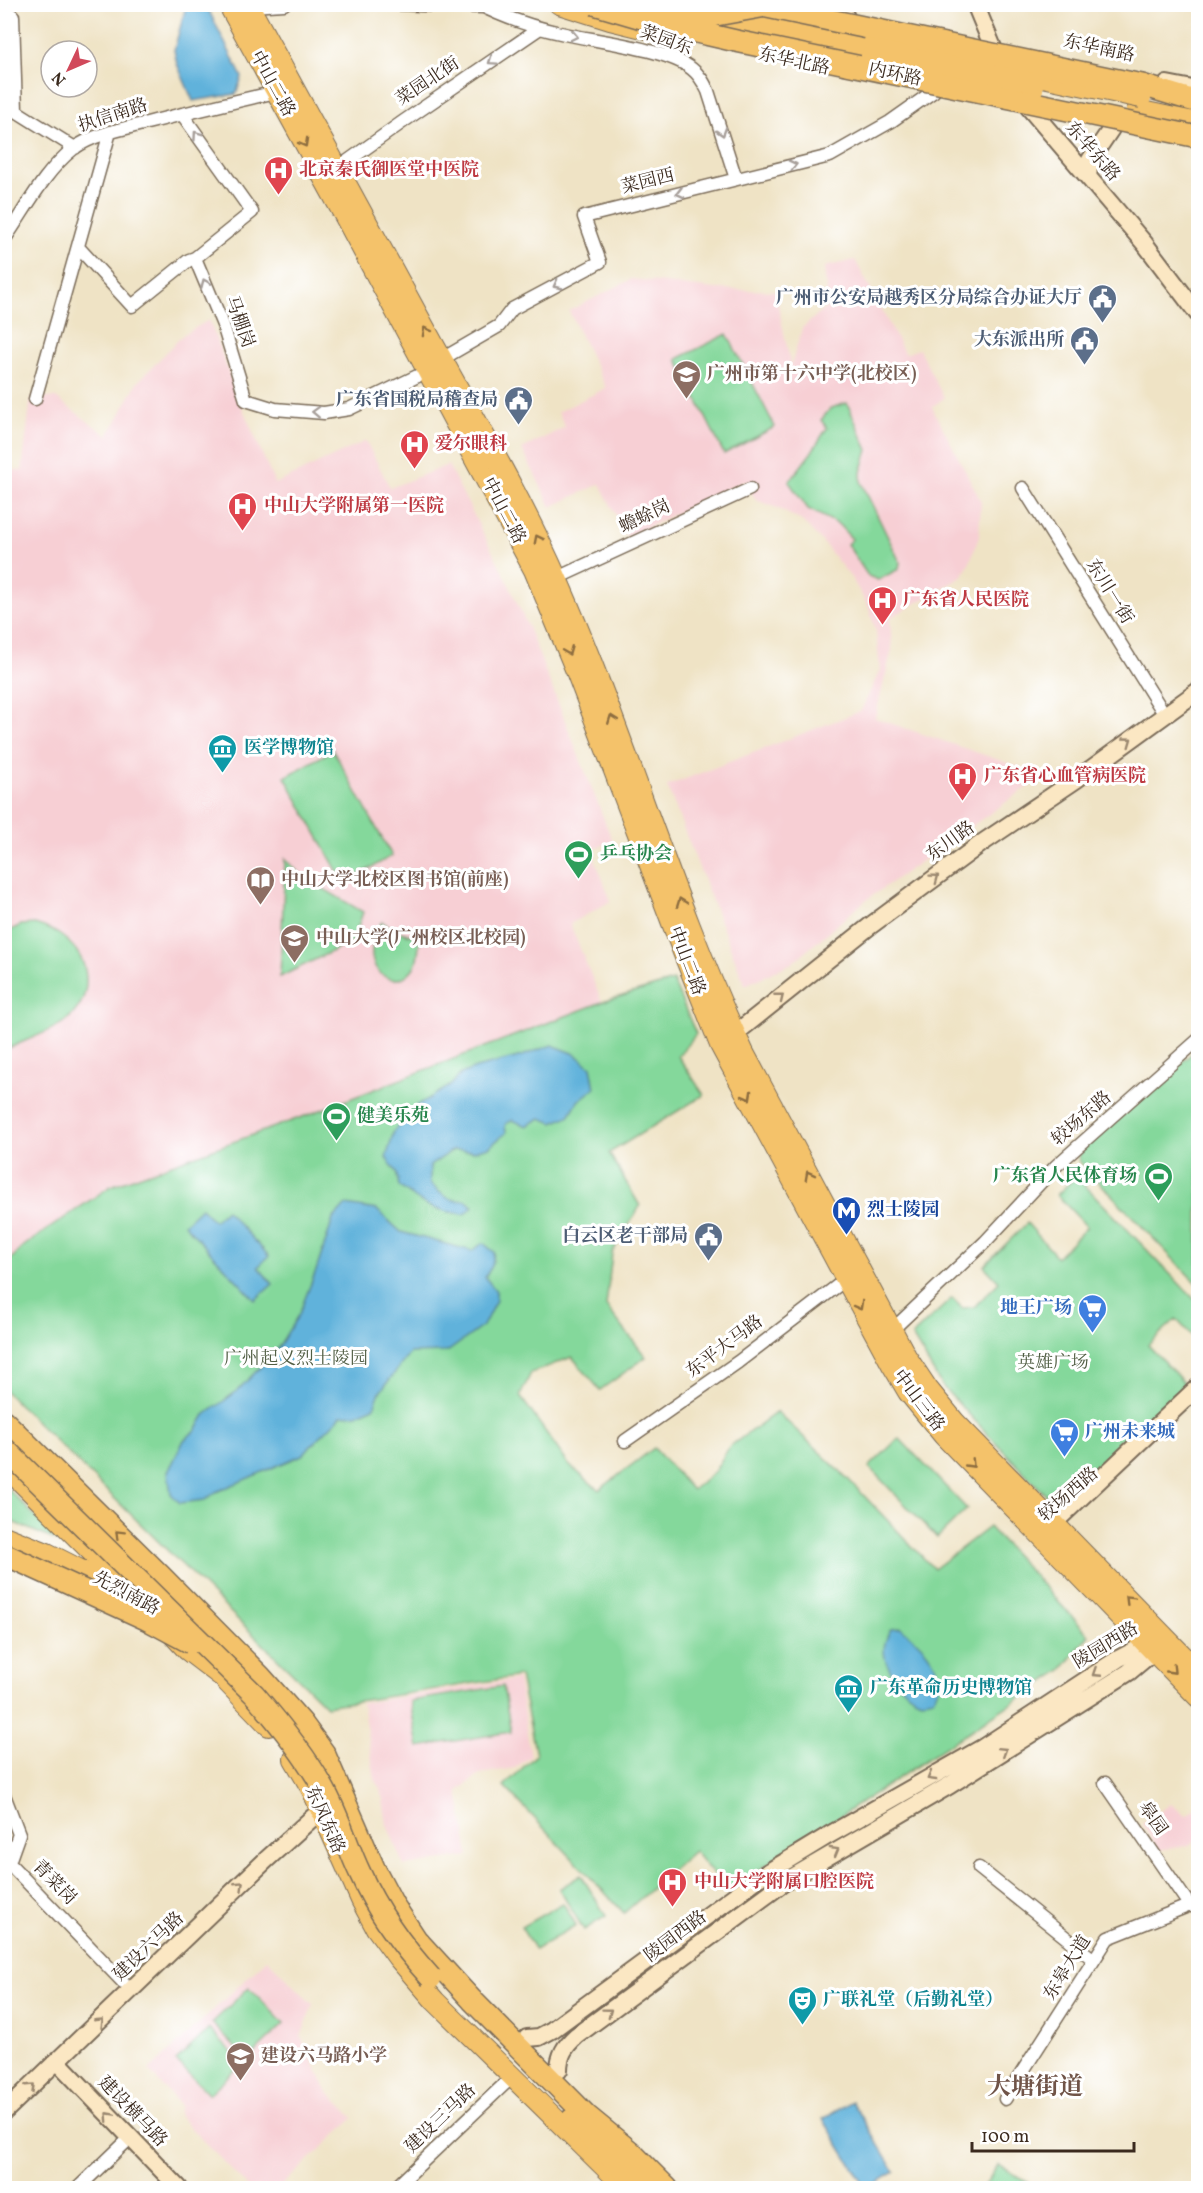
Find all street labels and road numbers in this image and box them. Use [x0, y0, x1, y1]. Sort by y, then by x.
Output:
street label: 菜园东 [636, 20, 696, 62]
street label: 东华南路 [1061, 29, 1137, 69]
street label: 东华北路 [756, 42, 832, 82]
street label: 中山二路 [244, 46, 300, 122]
street label: 菜园北街 [391, 52, 465, 112]
street label: 内环路 [866, 57, 924, 93]
street label: 执信南路 [75, 93, 151, 139]
street label: 东华东路 [1059, 117, 1125, 187]
street label: 菜园西 [619, 163, 677, 201]
street label: 马棚岗 [218, 292, 260, 352]
street label: 中山二路 [475, 473, 531, 549]
street label: 蟾蜍岗 [615, 494, 675, 540]
street label: 东川一街 [1079, 555, 1139, 629]
street label: 东川路 [922, 816, 980, 868]
street label: 中山二路 [661, 923, 711, 999]
street label: 较场东路 [1047, 1086, 1117, 1152]
street label: 东平大马路 [682, 1310, 768, 1384]
street label: 中山三路 [886, 1365, 950, 1437]
street label: 较场西路 [1034, 1462, 1104, 1528]
street label: 先烈南路 [88, 1566, 164, 1622]
street label: 陵园西路 [1069, 1617, 1143, 1675]
street label: 东风东路 [298, 1782, 350, 1858]
street label: 皋园 [1131, 1797, 1173, 1841]
street label: 青菜岗 [26, 1855, 82, 1911]
street label: 陵园西路 [640, 1905, 712, 1969]
street label: 建设六马路 [108, 1907, 190, 1987]
street label: 东皋大道 [1038, 1931, 1098, 2005]
street label: 建设横马路 [92, 2071, 172, 2153]
street label: 建设三马路 [400, 2079, 482, 2159]

